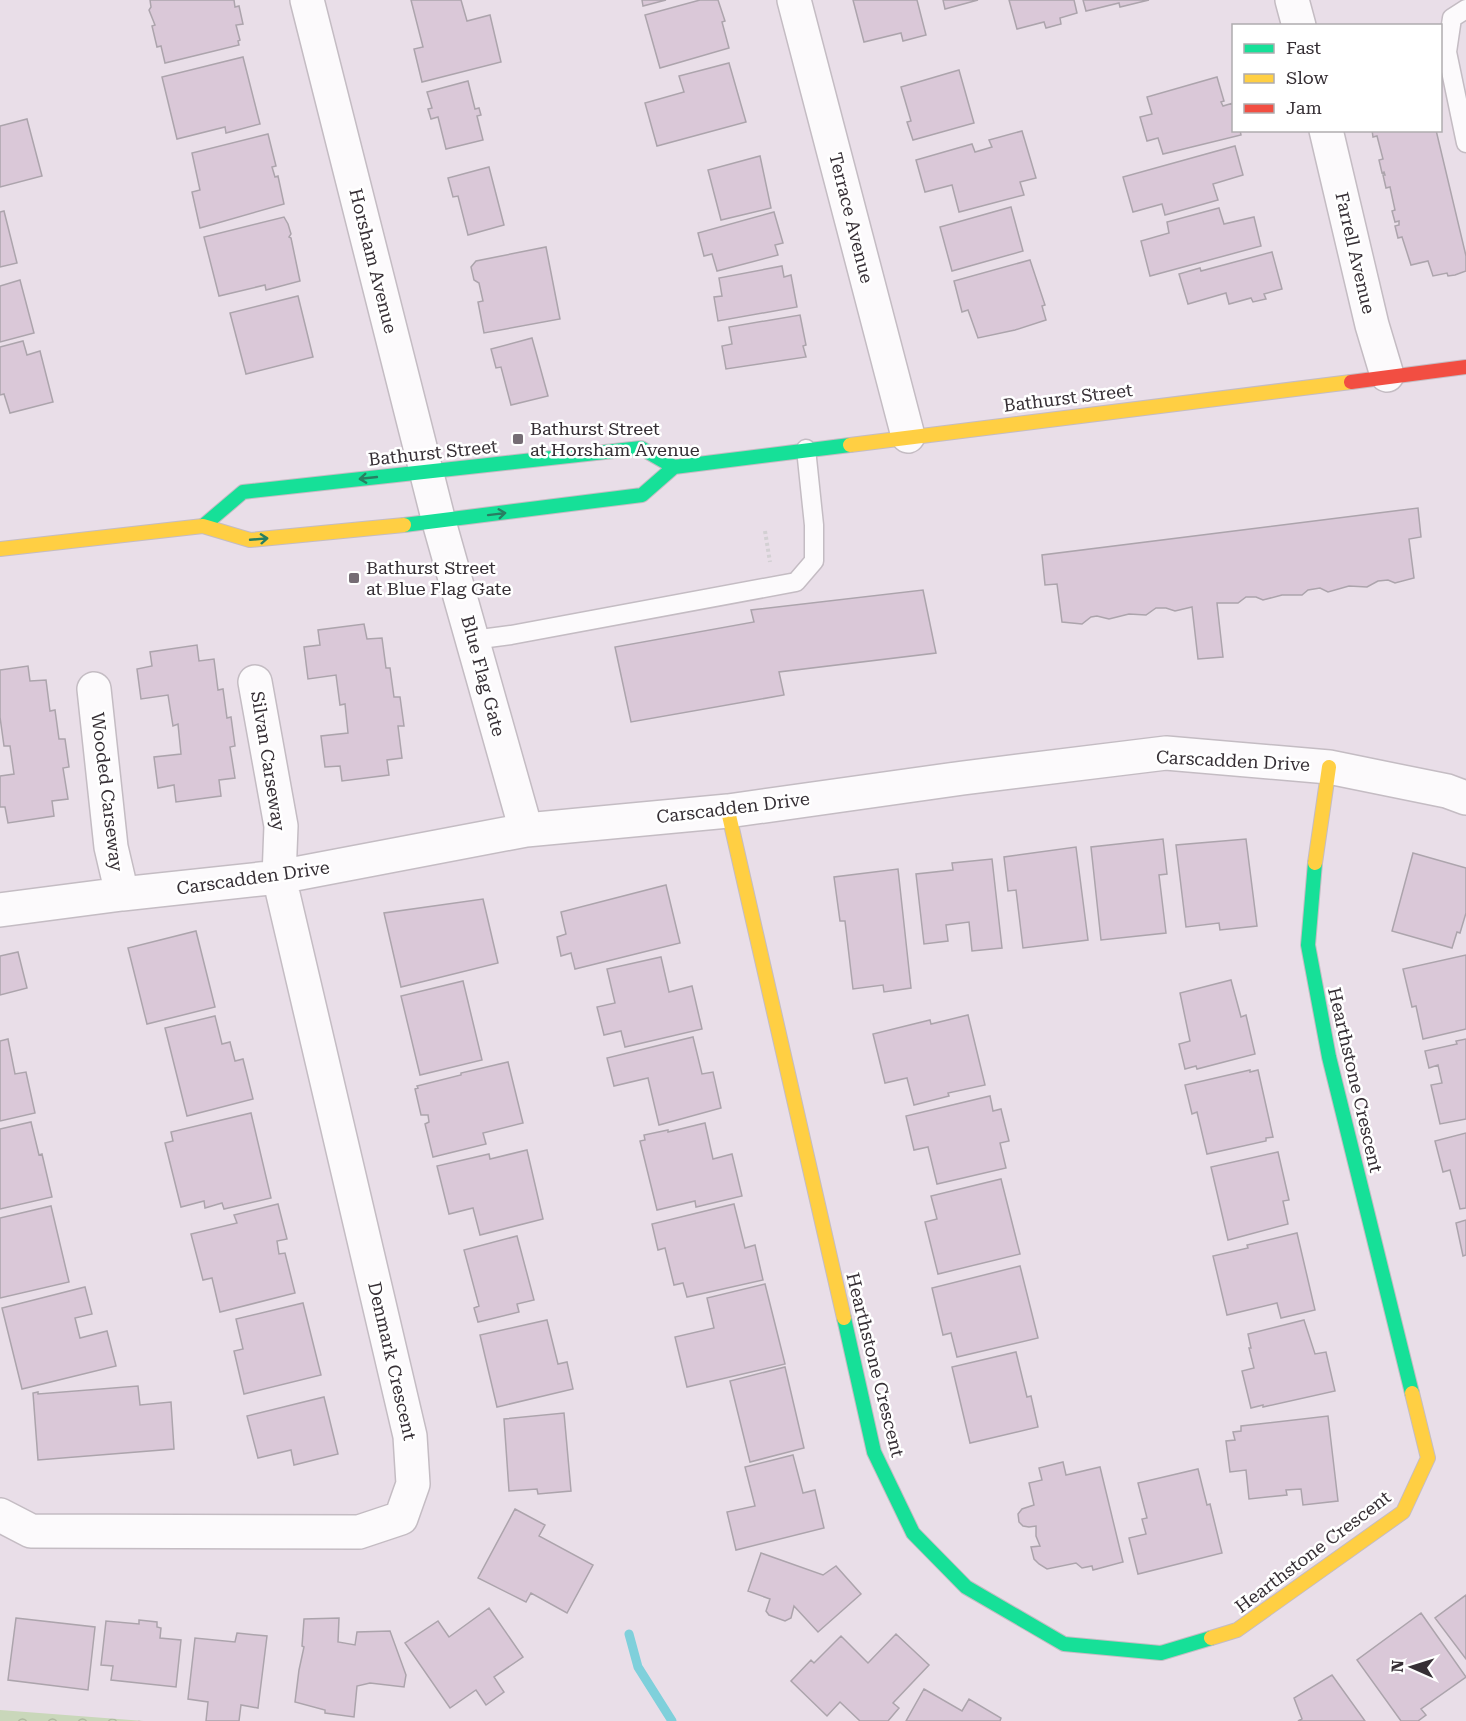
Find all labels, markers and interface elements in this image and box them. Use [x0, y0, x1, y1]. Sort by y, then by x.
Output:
legend [1232, 24, 1442, 132]
text: Fast [1286, 37, 1321, 58]
text: Slow [1286, 67, 1328, 88]
text: Jam [1286, 97, 1322, 118]
street label: Terrace Avenue [825, 150, 878, 286]
street label: Horsham Avenue [345, 186, 402, 336]
street label: Farrell Avenue [1331, 190, 1380, 316]
street label: Bathurst Street [1002, 379, 1134, 416]
place label: Bathurst Street at Horsham Avenue [530, 418, 700, 460]
marker: Bathurst Street at Horsham Avenue [511, 432, 525, 446]
street label: Bathurst Street [367, 435, 499, 470]
one-way arrow [359, 473, 379, 484]
one-way arrow [487, 508, 506, 519]
one-way arrow [249, 533, 269, 544]
place label: Bathurst Street at Blue Flag Gate [366, 557, 511, 599]
marker: Bathurst Street at Blue Flag Gate [347, 571, 361, 585]
street label: Blue Flag Gate [457, 613, 510, 739]
street label: Silvan Carseway [247, 690, 290, 833]
street label: Wooded Carseway [87, 711, 128, 873]
street label: Carscadden Drive [1155, 746, 1311, 775]
street label: Carscadden Drive [655, 788, 811, 827]
street label: Carscadden Drive [175, 856, 331, 899]
street label: Hearthstone Crescent [1324, 985, 1387, 1175]
street label: Hearthstone Crescent [842, 1270, 909, 1460]
street label: Denmark Crescent [364, 1280, 421, 1442]
street label: Hearthstone Crescent [1231, 1486, 1395, 1617]
north arrow [1382, 1637, 1442, 1697]
text: N [1388, 1660, 1407, 1673]

